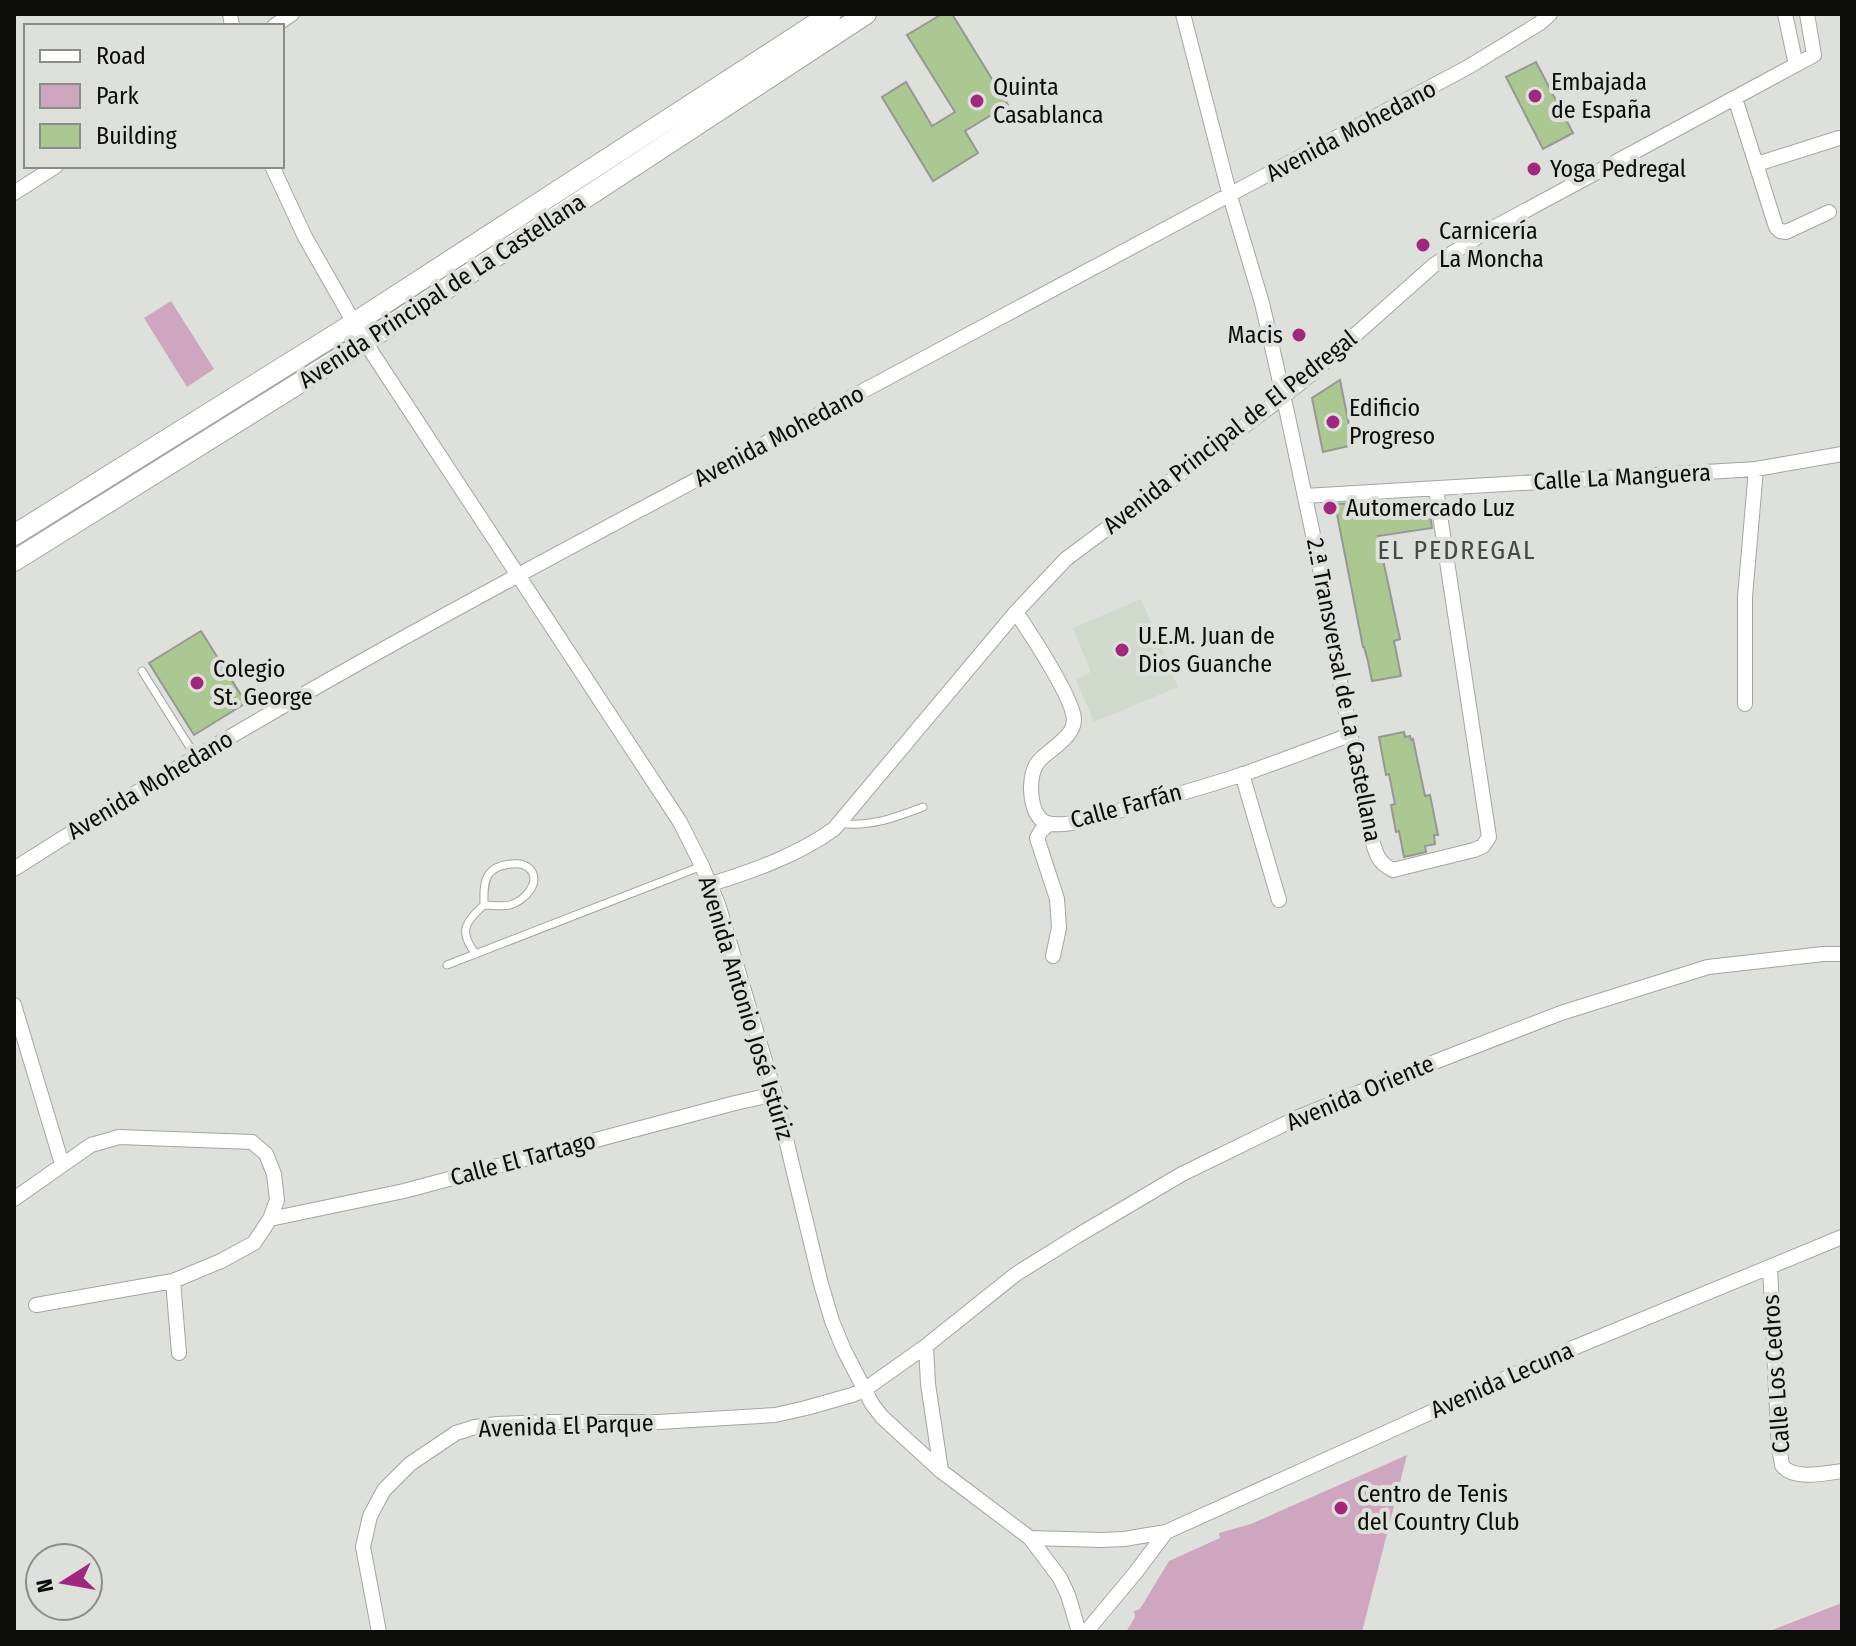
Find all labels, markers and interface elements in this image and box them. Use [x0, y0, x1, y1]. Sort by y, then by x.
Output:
legend [24, 24, 284, 168]
text: Road [96, 42, 146, 70]
place label: Embajada de España [1551, 68, 1651, 124]
place label: Quinta Casablanca [993, 73, 1104, 129]
street label: Avenida Mohedano [1261, 74, 1441, 188]
text: Park [96, 82, 139, 110]
marker: Embajada de España [1526, 87, 1544, 105]
marker: Quinta Casablanca [968, 92, 986, 110]
text: Building [96, 122, 178, 150]
place label: Yoga Pedregal [1550, 155, 1686, 183]
marker: Yoga Pedregal [1525, 160, 1543, 178]
street label: Avenida Principal de La Castellana [294, 188, 590, 394]
place label: Carnicería La Moncha [1439, 217, 1544, 273]
marker: Carnicería La Moncha [1414, 236, 1432, 254]
place label: Macis [1228, 321, 1283, 349]
street label: Avenida Principal de El Pedregal [1098, 324, 1362, 540]
marker: Macis [1290, 326, 1308, 344]
street label: Avenida Mohedano [689, 379, 869, 493]
place label: Edificio Progreso [1349, 394, 1435, 450]
marker: Edificio Progreso [1324, 413, 1342, 431]
street label: Calle La Manguera [1533, 458, 1711, 496]
place label: Automercado Luz [1346, 494, 1515, 522]
marker: Automercado Luz [1321, 499, 1339, 517]
district label: EL PEDREGAL [1378, 535, 1536, 566]
street label: 2.ª Transversal de La Castellana [1301, 536, 1387, 844]
place label: U.E.M. Juan de Dios Guanche [1138, 622, 1275, 678]
marker: U.E.M. Juan de Dios Guanche [1113, 641, 1131, 659]
place label: Colegio St. George [213, 655, 313, 711]
marker: Colegio St. George [188, 674, 206, 692]
street label: Avenida Mohedano [62, 725, 238, 845]
street label: Calle Farfán [1067, 778, 1185, 834]
street label: Avenida Antonio José Istúriz [693, 873, 799, 1143]
street label: Avenida Oriente [1282, 1049, 1438, 1137]
street label: Calle El Tartago [447, 1126, 599, 1192]
street label: Calle Los Cedros [1756, 1294, 1796, 1454]
street label: Avenida Lecuna [1426, 1336, 1578, 1424]
street label: Avenida El Parque [478, 1409, 654, 1443]
place label: Centro de Tenis del Country Club [1357, 1480, 1519, 1536]
marker: Centro de Tenis del Country Club [1332, 1499, 1350, 1517]
north arrow [24, 1542, 104, 1622]
text: N [30, 1577, 59, 1595]

